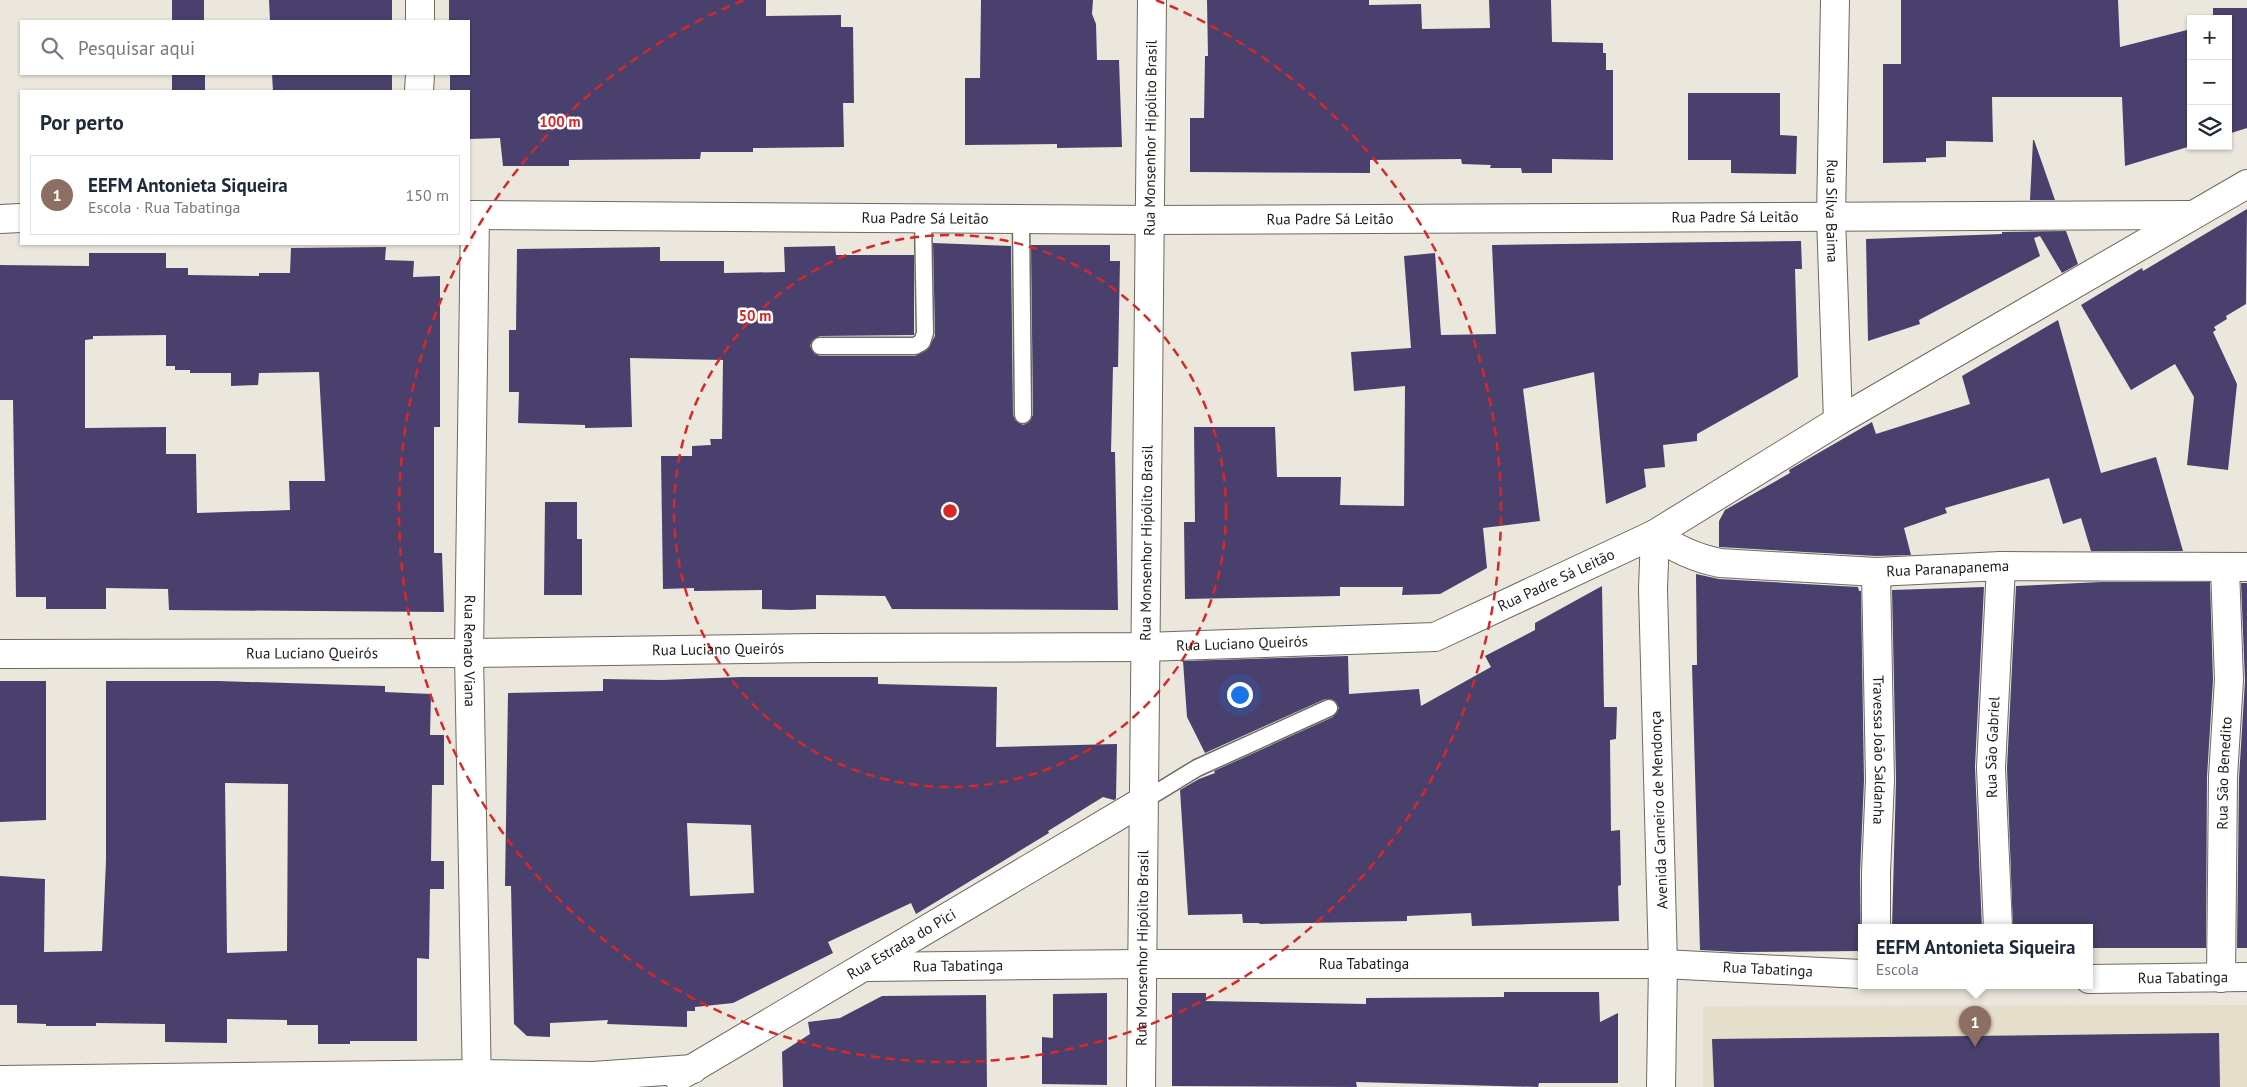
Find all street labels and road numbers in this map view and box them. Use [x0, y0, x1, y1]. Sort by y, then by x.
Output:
street label: Rua Monsenhor Hipólito Brasil [1140, 39, 1161, 236]
street label: Rua Silva Baima [1822, 159, 1843, 263]
street label: Rua Padre Sá Leitão [1671, 207, 1799, 226]
street label: Rua Padre Sá Leitão [861, 208, 989, 228]
street label: Rua Padre Sá Leitão [1266, 209, 1394, 228]
street label: Rua Monsenhor Hipólito Brasil [1136, 444, 1157, 641]
street label: Rua Padre Sá Leitão [1494, 544, 1618, 615]
street label: Rua Paranapanema [1886, 556, 2009, 580]
street label: Rua Renato Viana [460, 595, 480, 707]
street label: Rua Luciano Queirós [1176, 631, 1308, 655]
street label: Rua Luciano Queirós [652, 638, 784, 659]
street label: Rua Luciano Queirós [246, 643, 378, 662]
street label: Travessa João Saldanha [1869, 675, 1890, 825]
street label: Rua São Gabriel [1981, 695, 2004, 798]
street label: Avenida Carneiro de Mendonça [1646, 711, 1671, 909]
street label: Rua São Benedito [2212, 716, 2236, 830]
street label: Rua Monsenhor Hipólito Brasil [1131, 849, 1152, 1046]
street label: Rua Estrada do Pici [843, 904, 959, 983]
street label: Rua Tabatinga [1319, 954, 1409, 973]
street label: Rua Tabatinga [913, 956, 1003, 975]
street label: Rua Tabatinga [1722, 957, 1814, 981]
street label: Rua Tabatinga [2138, 967, 2228, 987]

